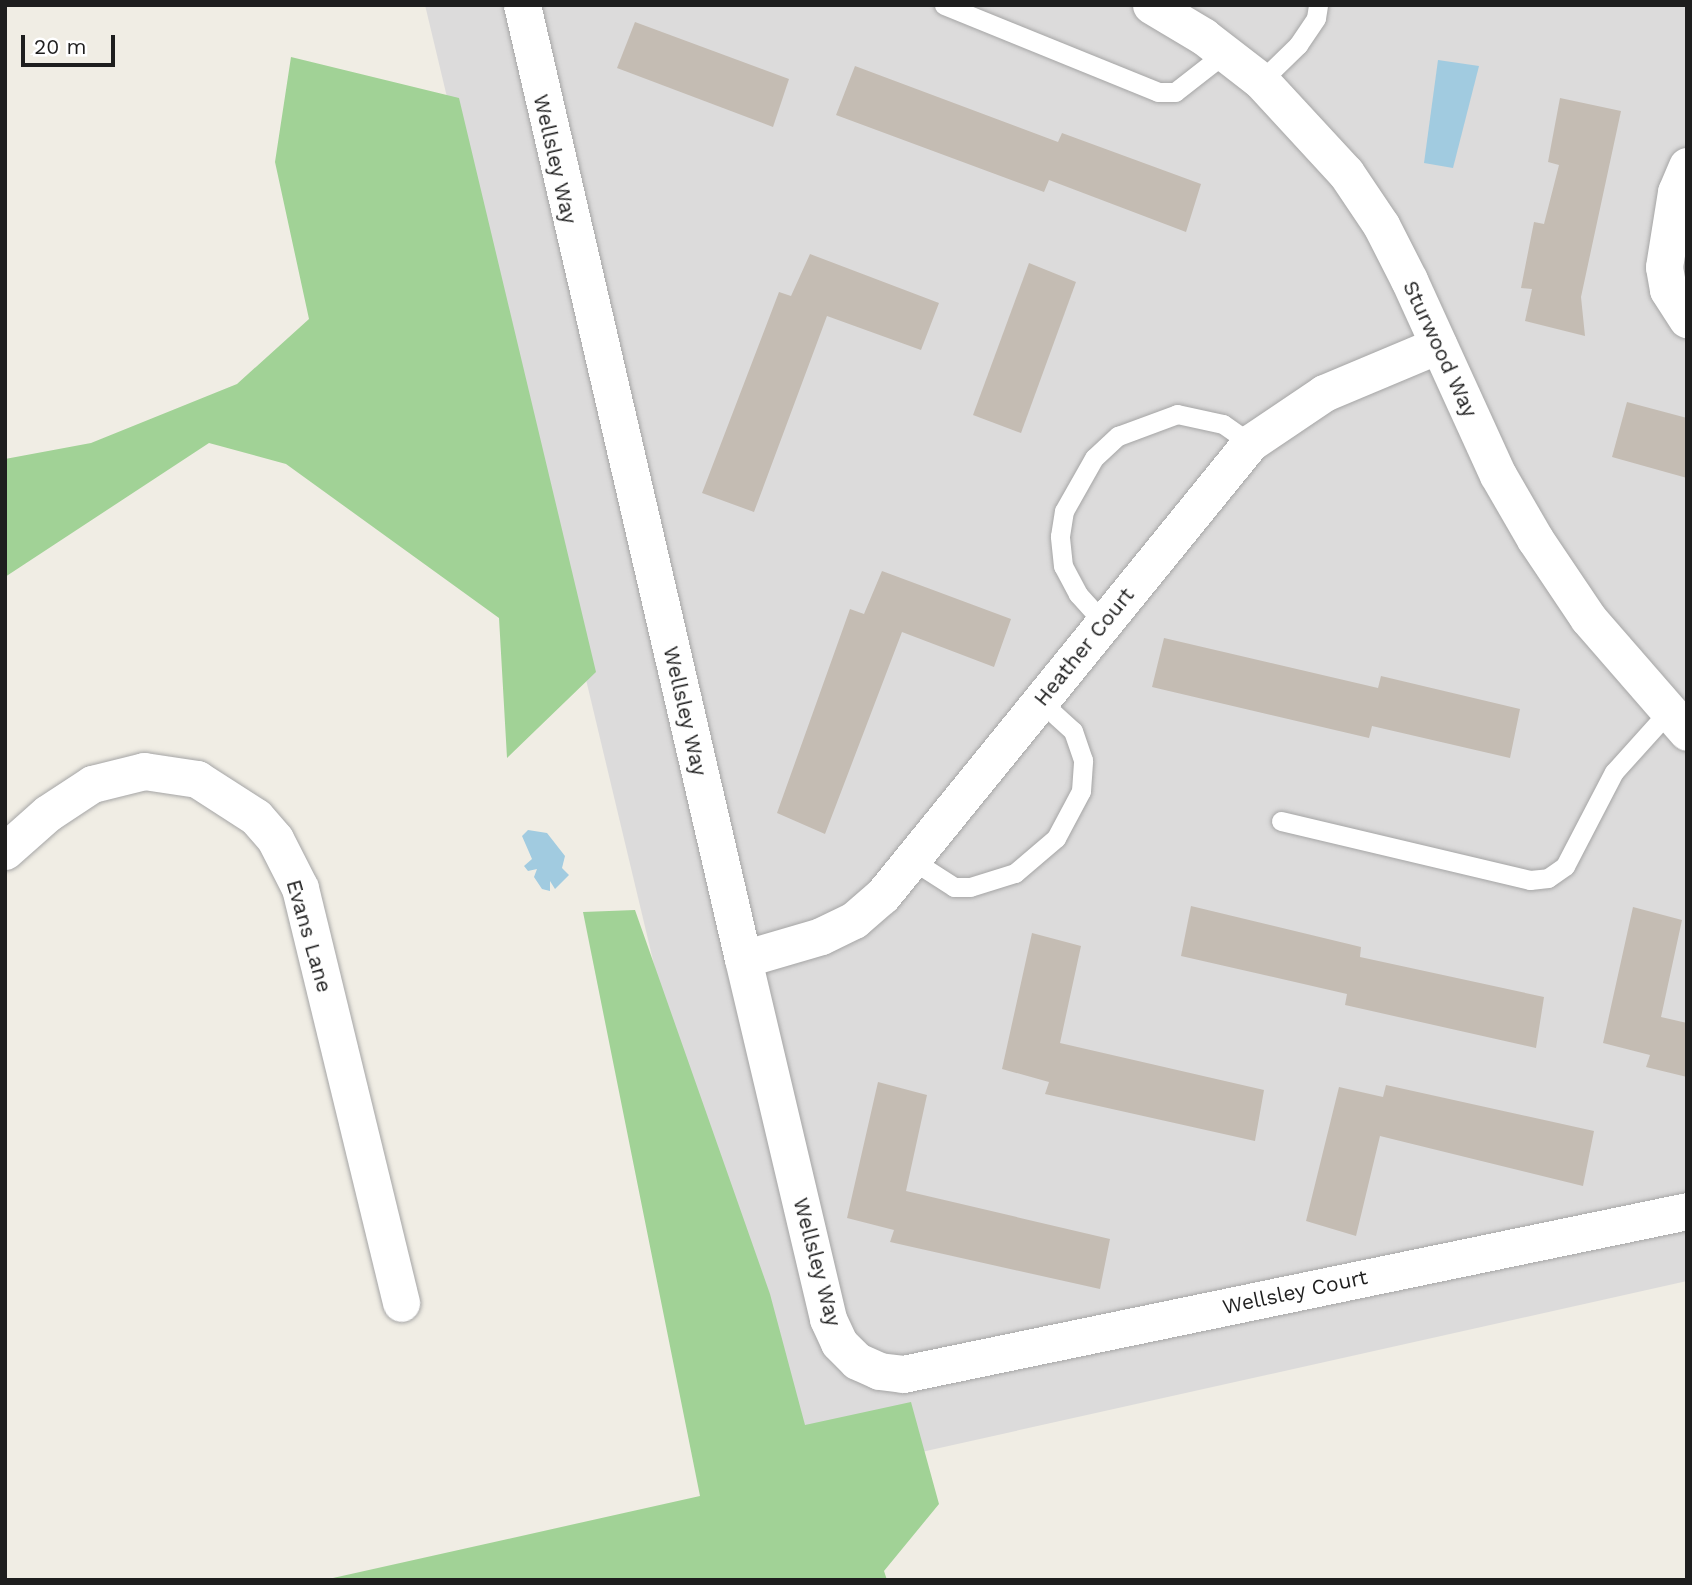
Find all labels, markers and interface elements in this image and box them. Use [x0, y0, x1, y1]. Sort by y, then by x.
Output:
scale bar [24, 21, 119, 65]
text: 20 m [34, 34, 86, 59]
street label: Wellsley Way [528, 91, 582, 227]
street label: Sturwood Way [1397, 277, 1483, 421]
street label: Heather Court [1029, 583, 1139, 711]
street label: Wellsley Way [658, 643, 712, 779]
street label: Evans Lane [281, 877, 337, 995]
street label: Wellsley Way [788, 1195, 846, 1329]
street label: Wellsley Court [1220, 1264, 1370, 1320]

